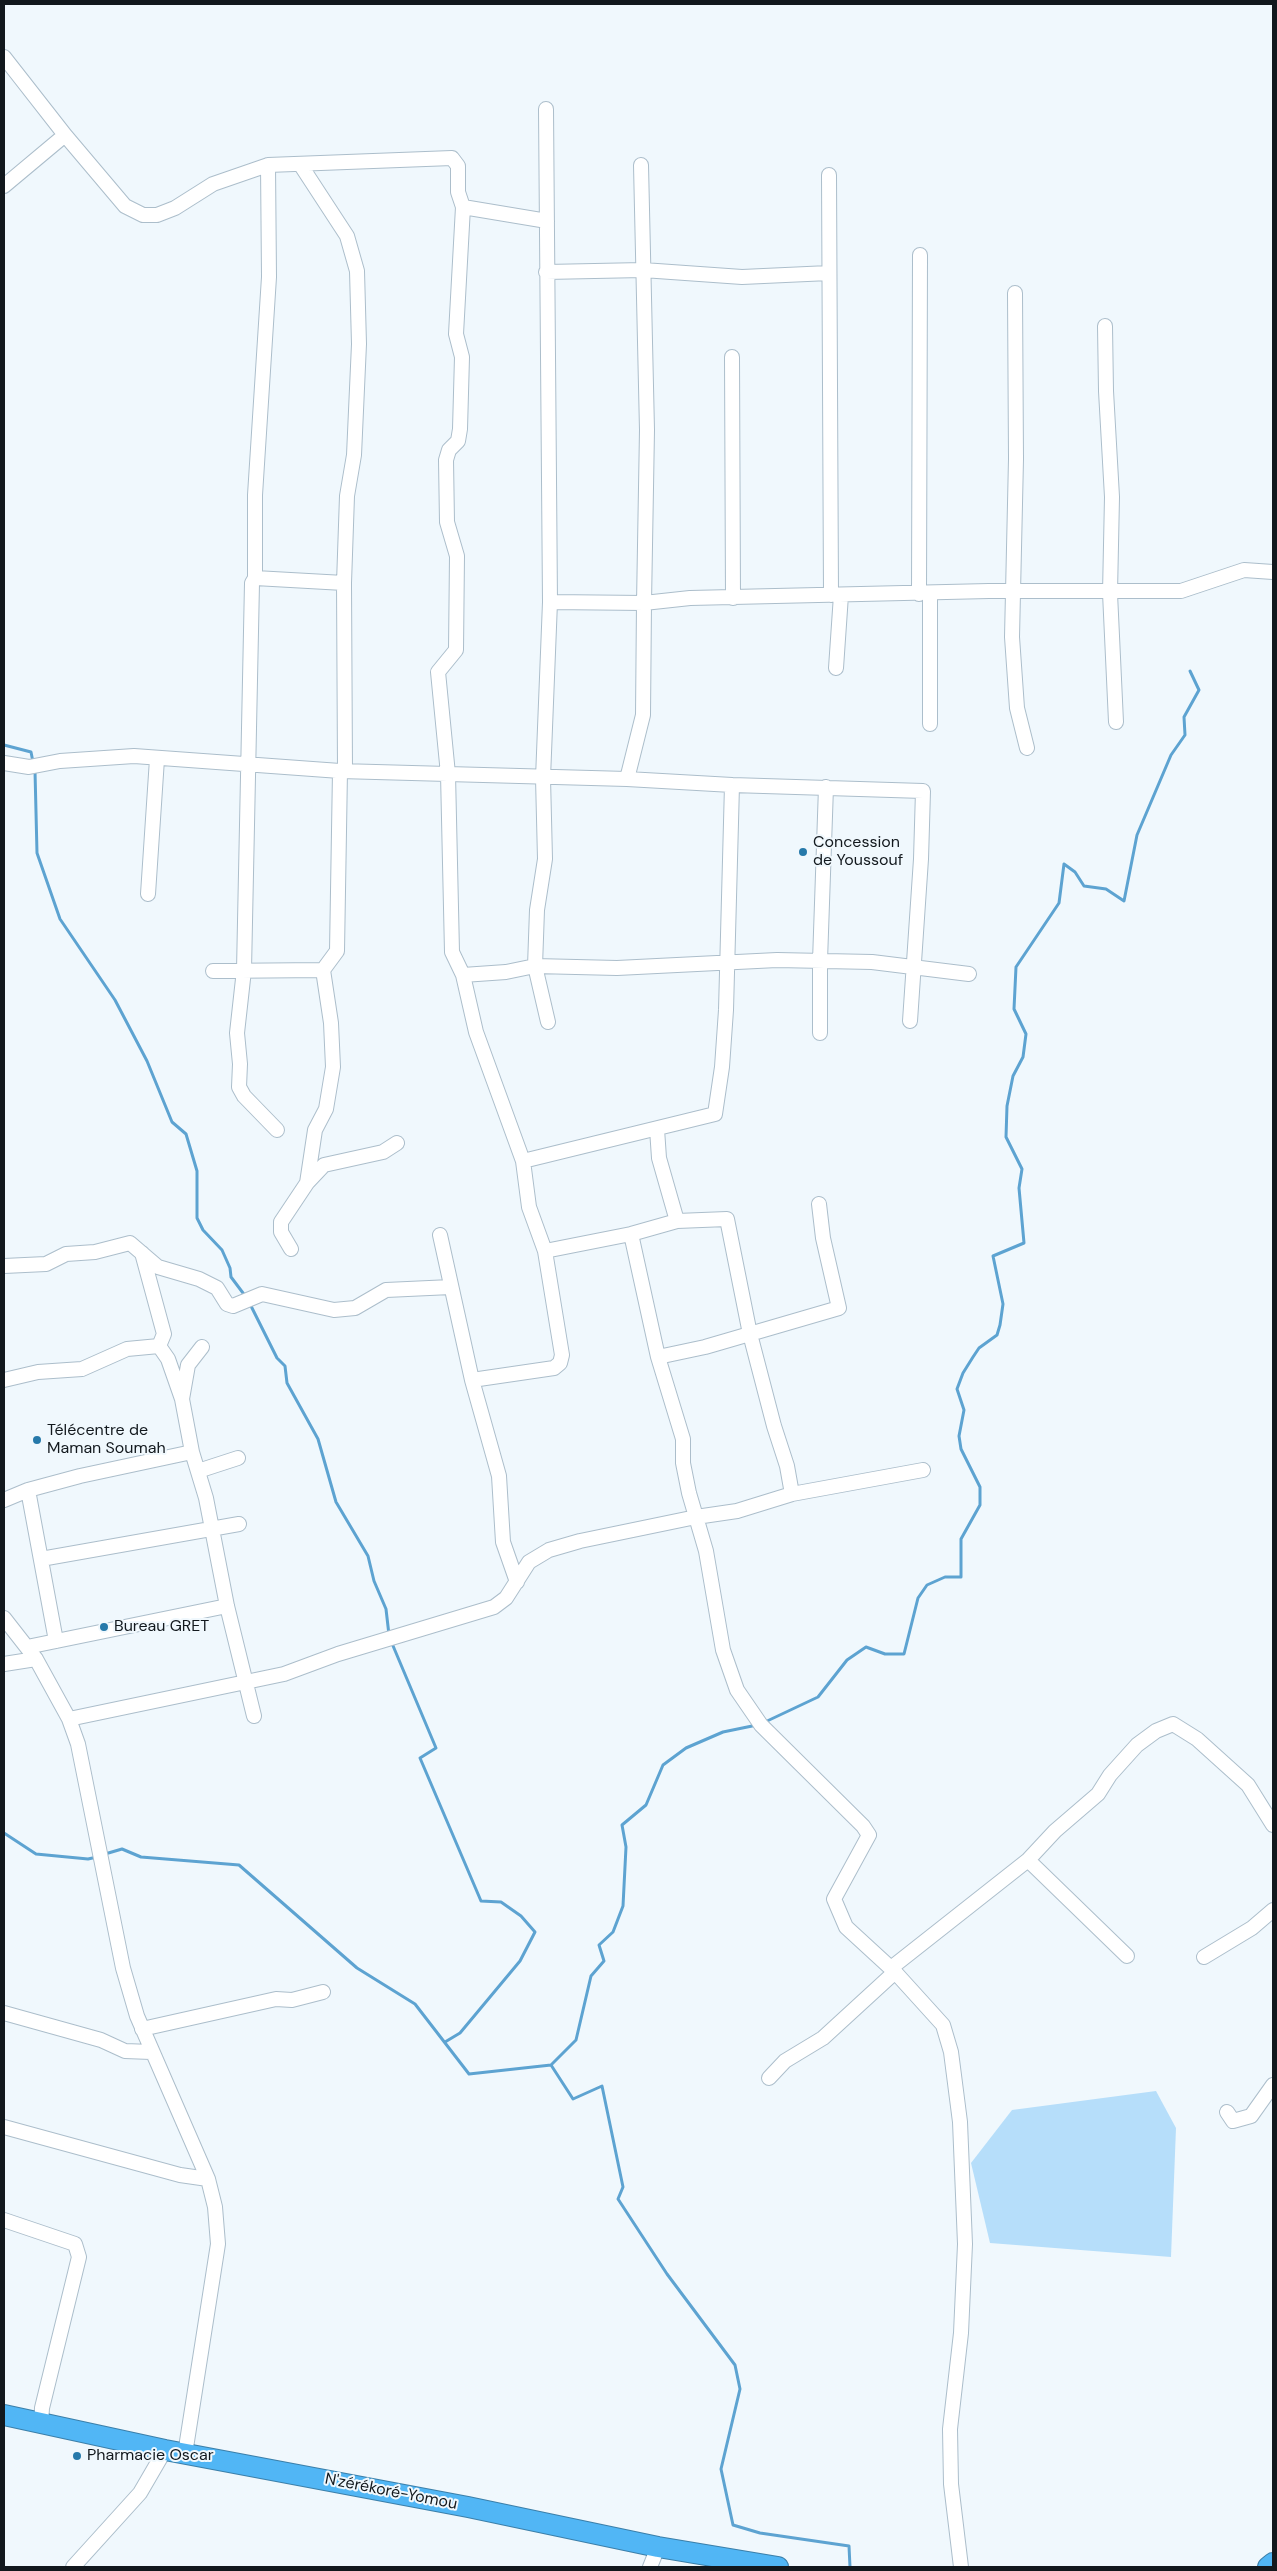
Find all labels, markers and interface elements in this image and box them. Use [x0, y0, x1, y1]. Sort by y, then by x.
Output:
place label: Concession de Youssouf [813, 833, 903, 871]
marker: Concession de Youssouf [797, 846, 809, 858]
place label: Télécentre de Maman Soumah [47, 1421, 166, 1459]
marker: Télécentre de Maman Soumah [31, 1434, 43, 1446]
place label: Bureau GRET [114, 1617, 209, 1637]
marker: Bureau GRET [98, 1621, 110, 1633]
place label: Pharmacie Oscar [87, 2446, 214, 2466]
marker: Pharmacie Oscar [71, 2450, 83, 2462]
street label: N'zérékoré-Yomou [323, 2470, 459, 2514]

